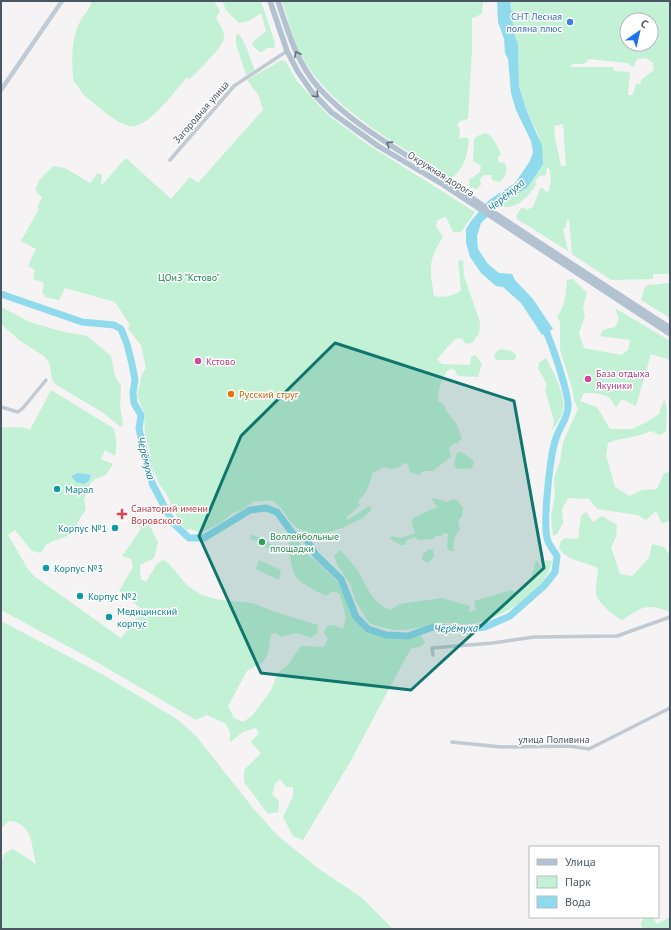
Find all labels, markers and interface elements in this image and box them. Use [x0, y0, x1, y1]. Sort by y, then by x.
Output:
place label: СНТ Лесная поляна плюс [506, 10, 562, 35]
north arrow [619, 12, 659, 52]
text: С [638, 16, 651, 31]
marker: СНТ Лесная поляна плюс [565, 17, 575, 27]
one-way arrow [294, 51, 302, 59]
street label: Загородная улица [170, 78, 232, 146]
one-way arrow [311, 90, 319, 98]
one-way arrow [386, 141, 393, 149]
street label: Окружная дорога [405, 148, 477, 200]
water label: Черёмуха [485, 175, 528, 214]
park label: ЦОиЗ "Кстово" [158, 271, 220, 284]
place label: Кстово [206, 355, 235, 368]
marker: Кстово [193, 356, 203, 366]
place label: База отдыха Якуники [596, 367, 650, 392]
marker: База отдыха Якуники [583, 374, 593, 384]
place label: Русский струг [239, 388, 299, 401]
marker: Русский струг [226, 389, 236, 399]
water label: Черёмуха [134, 435, 158, 482]
place label: Марал [65, 483, 93, 496]
marker: Марал [52, 484, 62, 494]
place label: Санаторий имени Воровского [131, 502, 208, 527]
marker: Санаторий имени Воровского [116, 508, 128, 520]
place label: Корпус №1 [58, 522, 107, 535]
marker: Корпус №1 [110, 523, 120, 533]
place label: Воллейбольные площадки [270, 530, 339, 555]
marker: Воллейбольные площадки [257, 537, 267, 547]
place label: Корпус №3 [54, 562, 103, 575]
marker: Корпус №3 [41, 563, 51, 573]
place label: Корпус №2 [88, 590, 137, 603]
marker: Корпус №2 [75, 591, 85, 601]
place label: Медицинский корпус [117, 605, 177, 630]
marker: Медицинский корпус [104, 612, 114, 622]
water label: Черёмуха [434, 621, 479, 635]
street label: улица Поливина [518, 733, 590, 746]
legend [529, 846, 659, 918]
text: Улица [565, 854, 596, 869]
text: Парк [565, 874, 591, 889]
text: Вода [565, 894, 591, 909]

